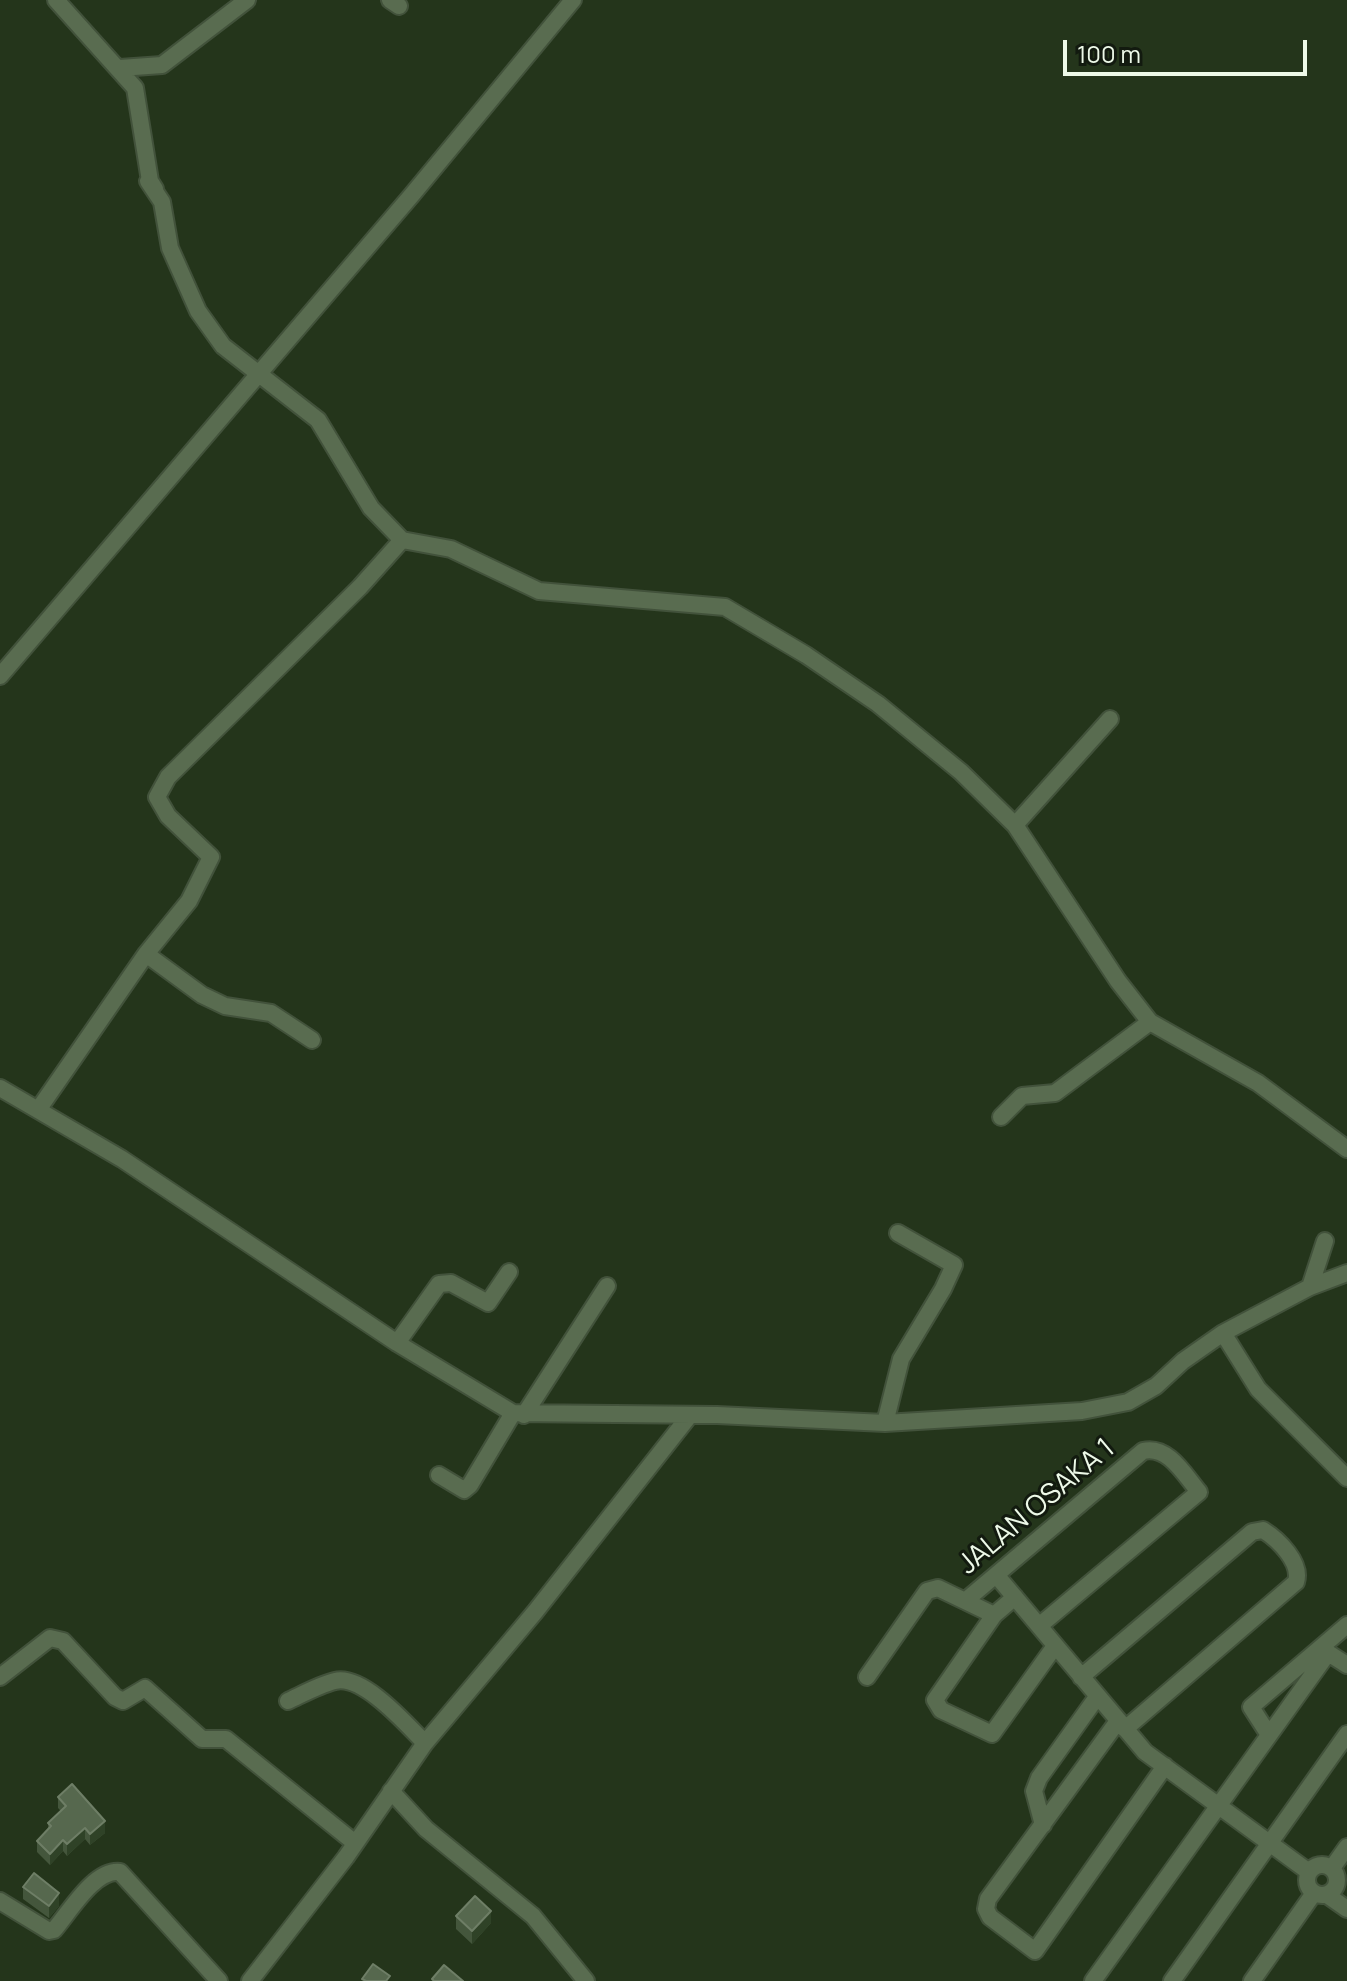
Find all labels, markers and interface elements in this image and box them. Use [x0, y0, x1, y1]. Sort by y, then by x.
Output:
scale bar [1067, 24, 1311, 74]
text: 100 m [1077, 37, 1141, 70]
street label: JALAN OSAKA 1 [952, 1432, 1122, 1582]

